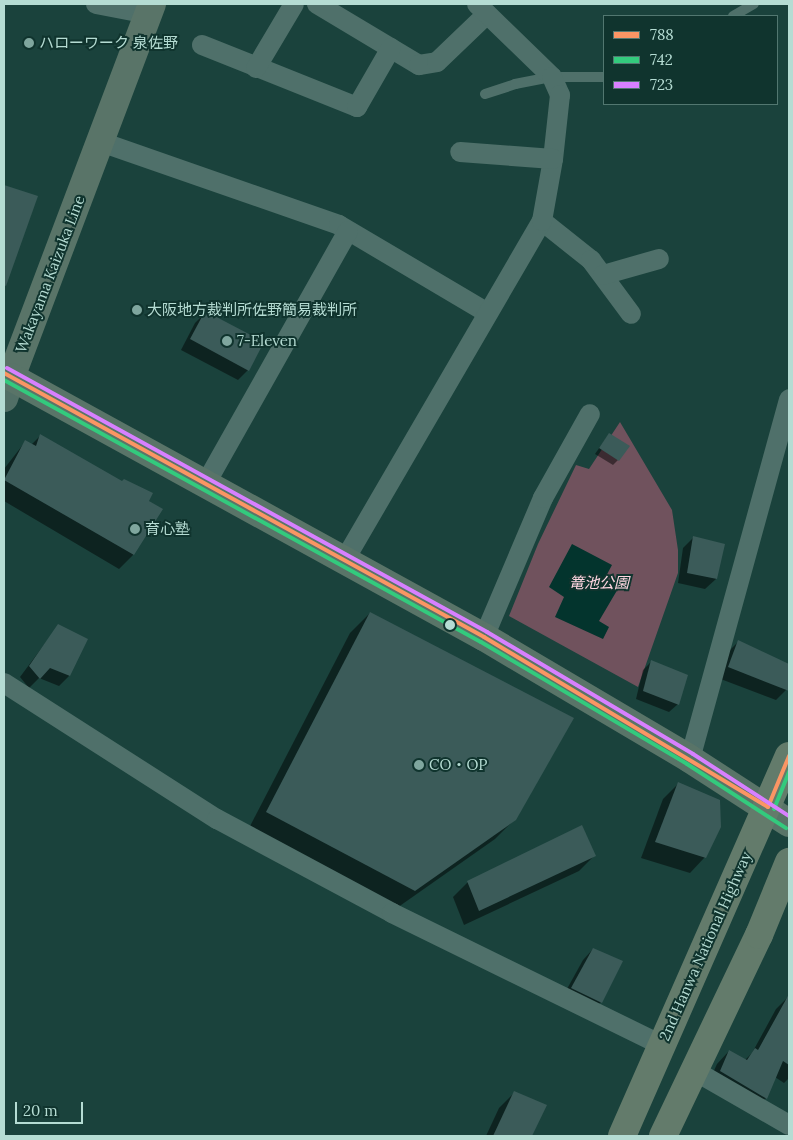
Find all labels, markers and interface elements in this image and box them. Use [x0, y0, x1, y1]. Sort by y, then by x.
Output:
legend [603, 15, 778, 105]
text: 788 [650, 25, 674, 44]
place label: ハローワーク 泉佐野 [39, 34, 178, 52]
marker: ハローワーク 泉佐野 [23, 37, 35, 49]
text: 742 [650, 50, 673, 69]
text: 723 [650, 75, 673, 94]
street label: Wakayama Kaizuka Line [12, 193, 88, 355]
place label: 大阪地方裁判所佐野簡易裁判所 [147, 301, 357, 319]
marker: 大阪地方裁判所佐野簡易裁判所 [131, 304, 143, 316]
place label: 7-Eleven [237, 332, 297, 350]
marker: 7-Eleven [221, 335, 233, 347]
place label: 育心塾 [145, 520, 190, 538]
marker: 育心塾 [129, 523, 141, 535]
park label: 篭池公園 [569, 574, 629, 592]
unlabelled marker [445, 620, 455, 630]
place label: CO・OP [429, 756, 487, 774]
marker: CO・OP [413, 759, 425, 771]
street label: 2nd Hanwa National Highway [655, 849, 755, 1043]
scale bar [18, 1092, 85, 1124]
text: 20 m [23, 1101, 58, 1120]

